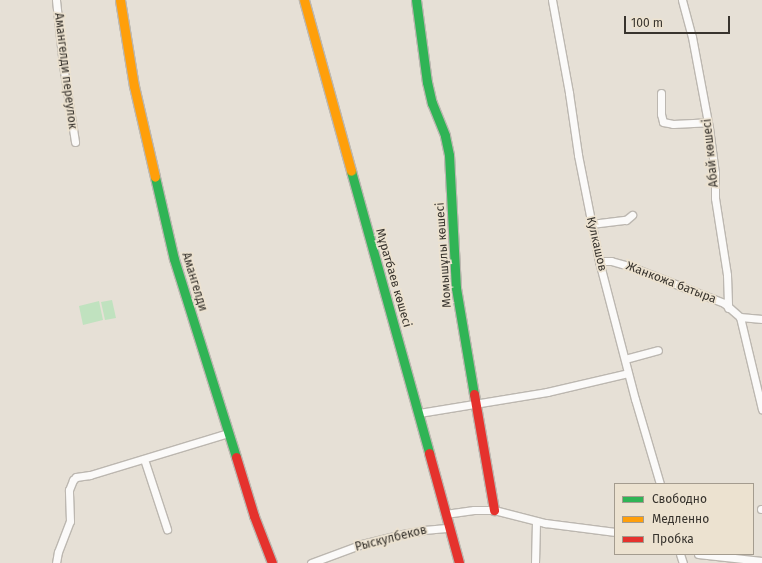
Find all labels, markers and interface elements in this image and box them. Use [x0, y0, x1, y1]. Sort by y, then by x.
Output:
scale bar [626, 8, 732, 34]
street label: Амангелди переулок [51, 12, 79, 130]
text: 100 m [631, 16, 663, 30]
street label: Абай көшесі [700, 118, 722, 188]
street label: Момышұлы көшесі [433, 202, 455, 308]
street label: Кулкашов [583, 215, 609, 273]
street label: Мұратбаев көшесі [372, 227, 414, 329]
street label: Амангелди [178, 251, 210, 313]
street label: Жанкожа батыра [624, 259, 718, 307]
legend [614, 483, 754, 555]
text: Свободно [652, 492, 707, 506]
text: Медленно [652, 512, 709, 526]
street label: Рыскулбеков [354, 523, 428, 555]
text: Пробка [652, 532, 694, 546]

